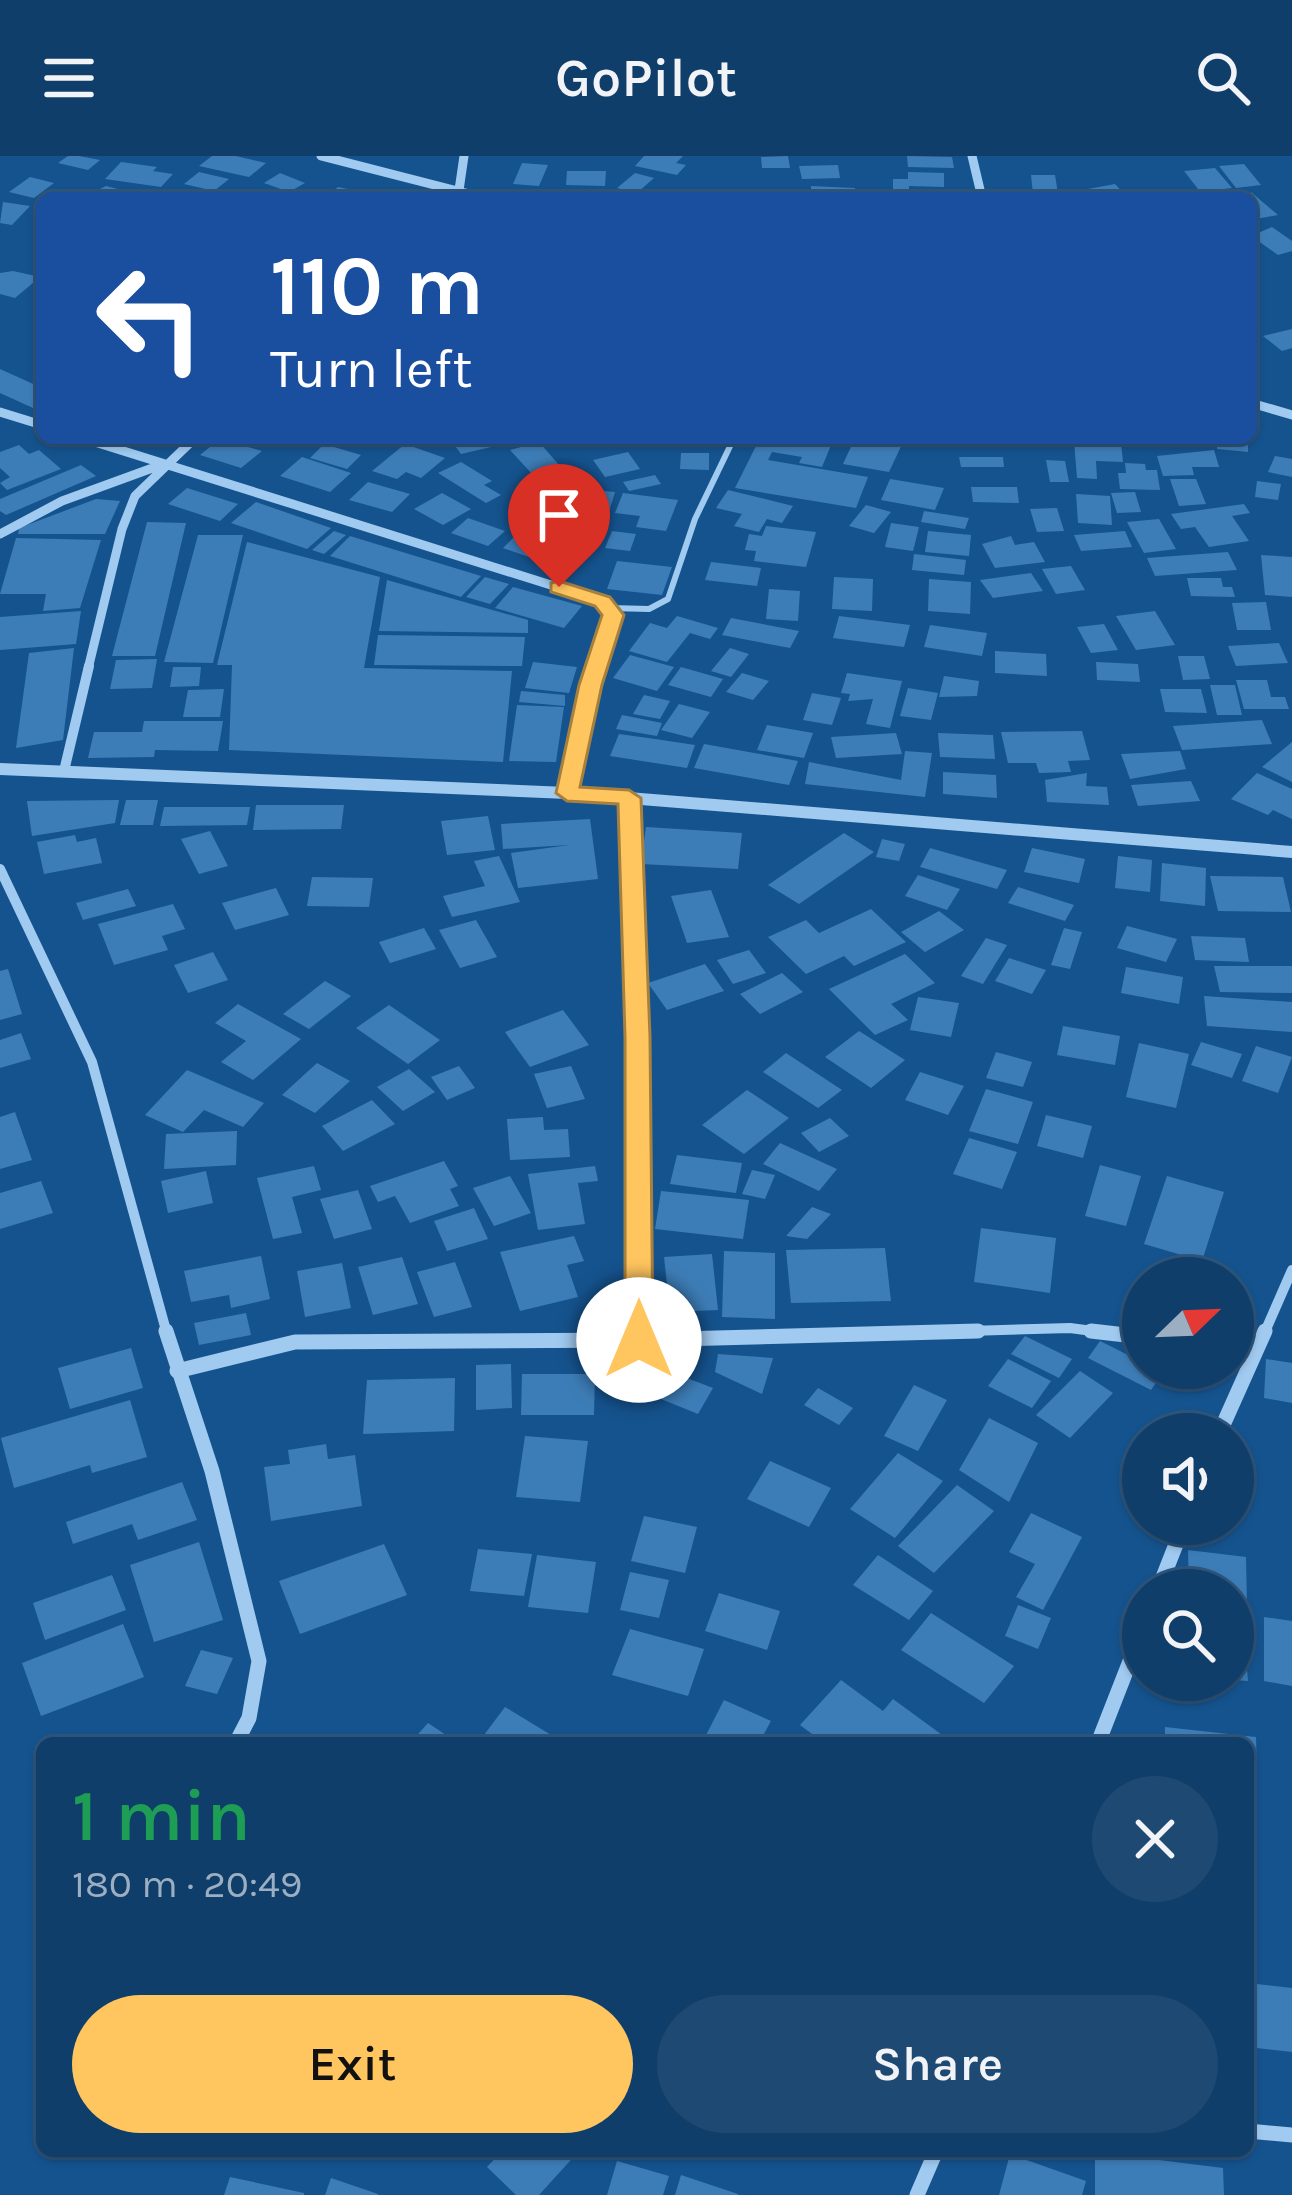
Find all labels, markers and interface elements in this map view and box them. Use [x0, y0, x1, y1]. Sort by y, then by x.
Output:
icon: menu [36, 45, 102, 111]
icon: search [1190, 45, 1256, 111]
text: GoPilot [555, 46, 737, 110]
text: 110 m [270, 237, 484, 335]
icon: left [72, 240, 228, 396]
text: Turn left [270, 337, 473, 401]
pin [508, 464, 610, 587]
icon: arrive [526, 482, 592, 548]
north arrow [1122, 1257, 1254, 1389]
map controls [1122, 1257, 1254, 1701]
position arrow [576, 1277, 702, 1403]
button: sound [1122, 1413, 1254, 1545]
button: search [1122, 1569, 1254, 1701]
text: 1 min [72, 1774, 251, 1858]
button: close [1092, 1776, 1218, 1902]
text: 180 m · 20:49 [72, 1861, 302, 1907]
button: Exit [72, 1995, 633, 2133]
button: Share [657, 1995, 1218, 2133]

